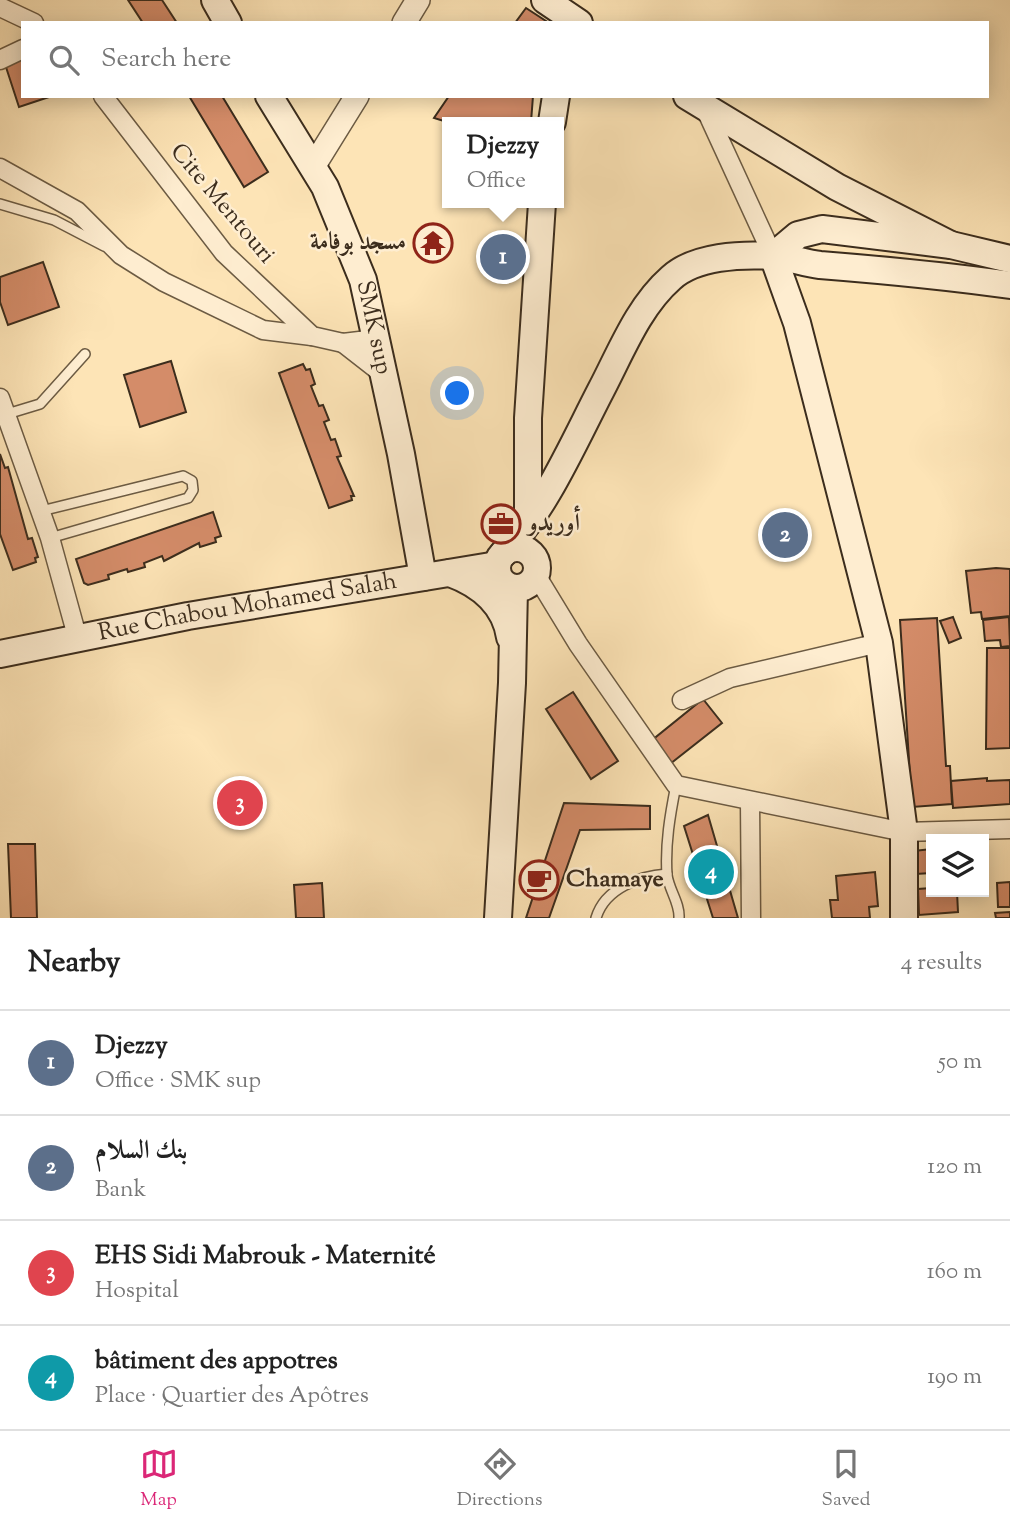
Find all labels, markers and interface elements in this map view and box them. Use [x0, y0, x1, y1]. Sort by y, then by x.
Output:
search box [21, 21, 989, 98]
icon: search [45, 41, 83, 79]
text: Search here [101, 41, 231, 78]
popup [442, 117, 564, 208]
text: Djezzy [467, 128, 539, 165]
street label: Cite Mentouri [161, 136, 283, 272]
text: Office [467, 165, 526, 198]
temple icon: مسجد بوفامة [412, 222, 454, 264]
place label: مسجد بوفامة [310, 226, 406, 260]
pin: 1 [480, 231, 526, 283]
street label: SMK sup [347, 277, 400, 378]
your location [440, 376, 474, 410]
office icon: أوريدو [480, 503, 522, 545]
place label: أوريدو [525, 505, 580, 541]
pin: 2 [762, 509, 808, 561]
street label: Rue Chabou Mohamed Salah [95, 565, 400, 651]
pin: 3 [217, 777, 263, 829]
map controls [926, 834, 989, 897]
button: layers [926, 834, 989, 897]
pin: 4 [688, 846, 734, 898]
cafe icon: Chamaye [518, 859, 560, 901]
place label: Chamaye [566, 863, 664, 897]
text: Nearby [28, 942, 120, 985]
text: 4 results [901, 947, 982, 980]
text: Djezzy [95, 1028, 168, 1065]
text: 1 [47, 1046, 55, 1079]
text: 50 m [938, 1046, 982, 1079]
text: Office · SMK sup [95, 1065, 261, 1098]
text: بنك السلام [95, 1133, 187, 1170]
text: 2 [46, 1151, 56, 1184]
text: 120 m [927, 1151, 982, 1184]
text: Bank [95, 1174, 146, 1207]
text: EHS Sidi Mabrouk - Maternité [95, 1238, 436, 1275]
text: 3 [46, 1256, 56, 1289]
text: 160 m [927, 1256, 982, 1289]
text: Hospital [95, 1275, 179, 1308]
text: bâtiment des appotres [95, 1343, 338, 1380]
text: 4 [45, 1361, 57, 1394]
text: 190 m [927, 1361, 982, 1394]
text: Place · Quartier des Apôtres [95, 1380, 369, 1413]
tab: Map [140, 1445, 178, 1514]
tab: Directions [457, 1445, 542, 1514]
tab: Saved [822, 1445, 870, 1514]

